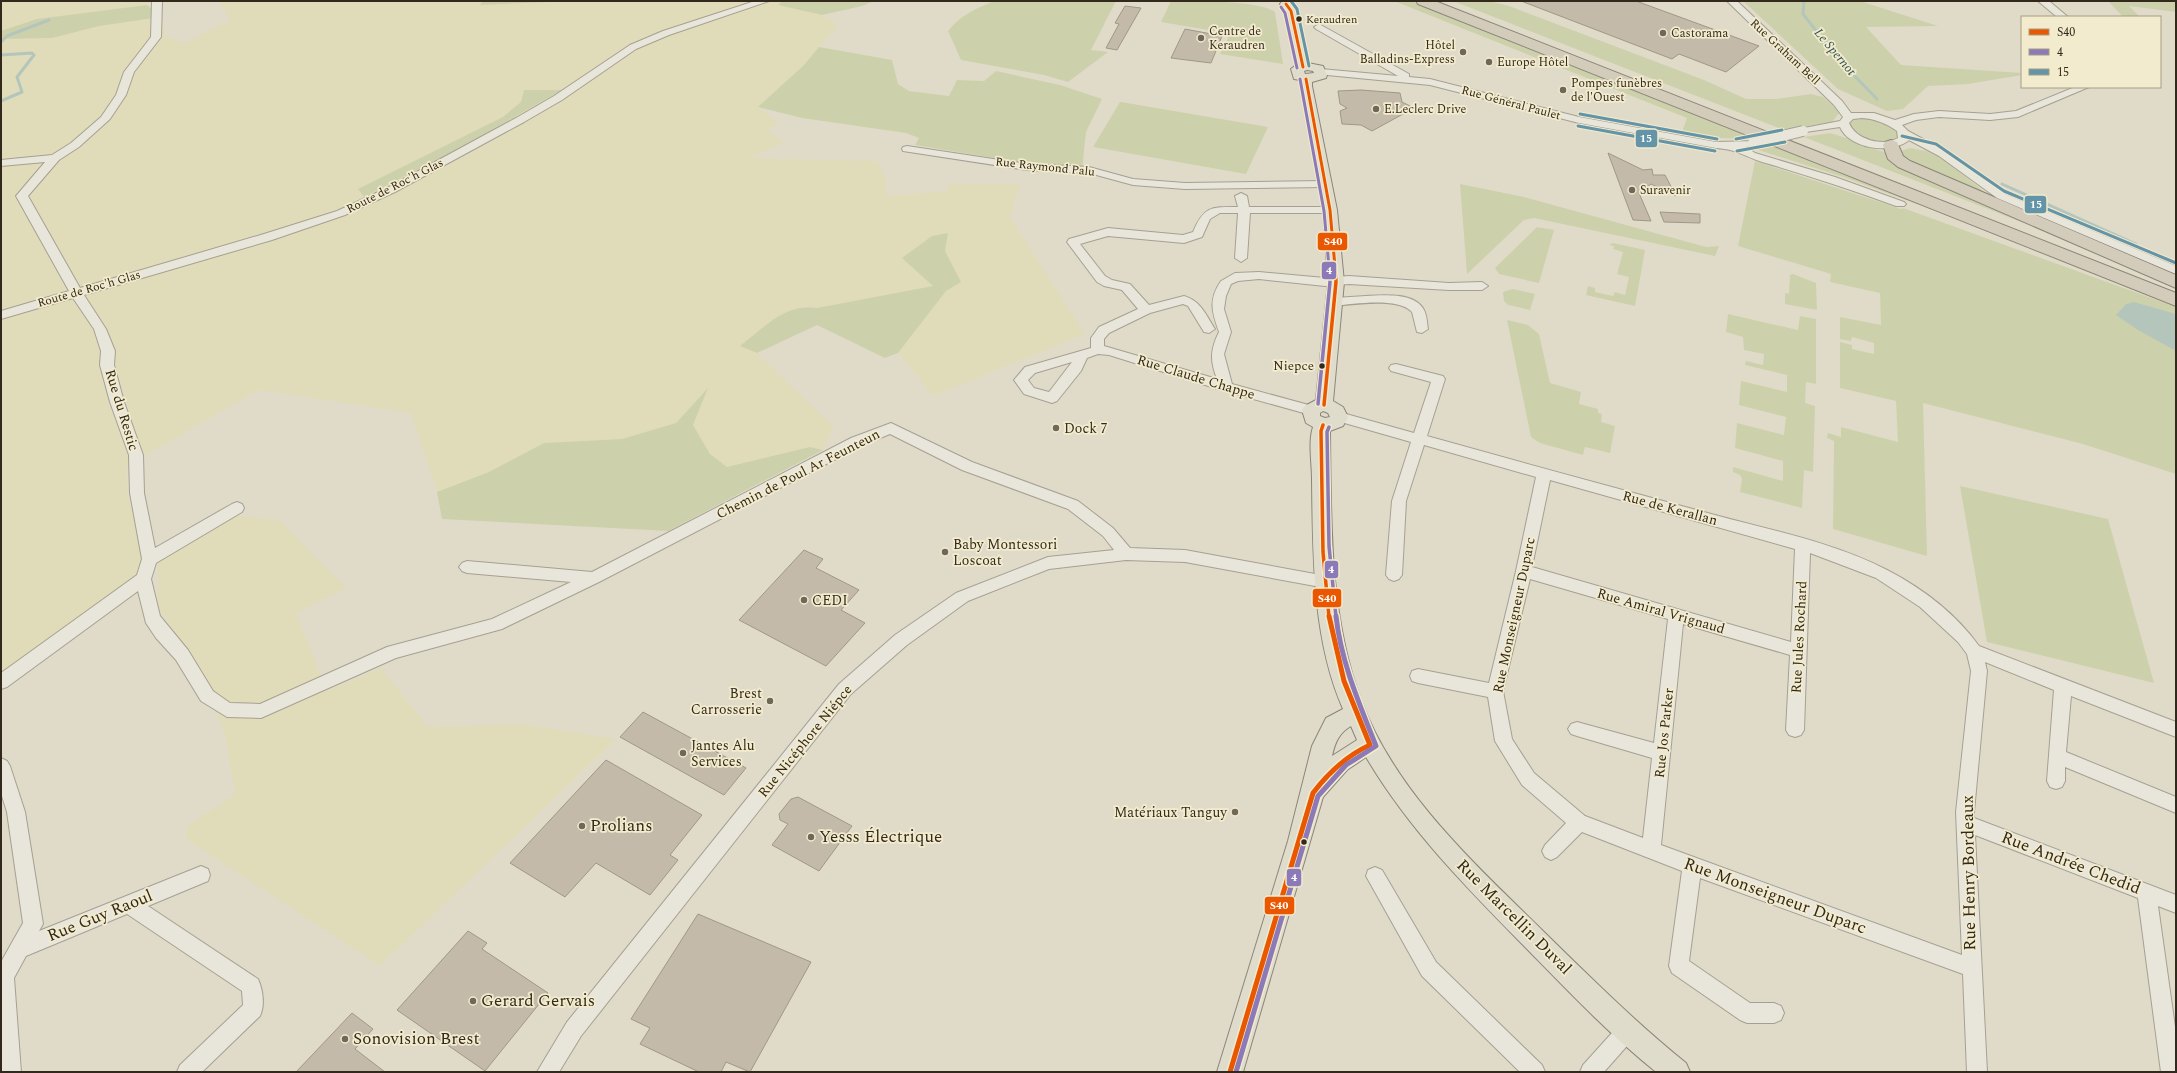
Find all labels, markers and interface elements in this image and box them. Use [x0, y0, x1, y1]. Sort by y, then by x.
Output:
place label: Keraudren [1306, 11, 1357, 28]
marker: Keraudren [1294, 14, 1304, 24]
street label: Rue Graham Bell [1745, 14, 1825, 90]
legend [2021, 16, 2161, 88]
place label: Centre de Keraudren [1209, 22, 1265, 55]
text: S40 [2057, 23, 2075, 42]
place label: Castorama [1671, 24, 1728, 43]
water label: Le Spernot [1809, 24, 1861, 81]
marker: Castorama [1658, 28, 1668, 38]
marker: Centre de Keraudren [1196, 33, 1206, 43]
place label: Hôtel Balladins-Express [1360, 36, 1455, 69]
text: 4 [2057, 43, 2063, 62]
marker: Hôtel Balladins-Express [1458, 47, 1468, 57]
place label: Europe Hôtel [1497, 53, 1568, 72]
marker: Europe Hôtel [1484, 57, 1494, 67]
text: 15 [2057, 63, 2069, 82]
place label: Pompes funèbres de l'Ouest [1571, 74, 1662, 107]
street label: Rue Général Paulet [1459, 81, 1563, 125]
marker: Pompes funèbres de l'Ouest [1558, 85, 1568, 95]
place label: E.Leclerc Drive [1384, 100, 1466, 119]
marker: E.Leclerc Drive [1371, 104, 1381, 114]
line badge: 15 [1635, 129, 1658, 148]
text: 15 [1640, 130, 1652, 147]
street label: Rue Raymond Palu [994, 152, 1096, 182]
street label: Route de Roc'h Glas [343, 153, 447, 219]
place label: Suravenir [1640, 181, 1691, 200]
marker: Suravenir [1627, 185, 1637, 195]
line badge: 15 [2024, 195, 2047, 214]
text: 15 [2030, 196, 2042, 213]
line badge: S40 [1317, 232, 1348, 251]
text: S40 [1324, 233, 1342, 250]
line badge: 4 [1321, 261, 1337, 280]
text: 4 [1326, 262, 1333, 279]
street label: Route de Roc'h Glas [35, 265, 143, 313]
street label: Rue Claude Chappe [1134, 349, 1258, 405]
place label: Niepce [1273, 356, 1314, 376]
marker: Niepce [1317, 361, 1327, 371]
street label: Rue du Restic [100, 367, 144, 454]
place label: Dock 7 [1064, 418, 1108, 439]
marker: Dock 7 [1051, 423, 1061, 433]
street label: Chemin de Poul Ar Feunteun [713, 424, 883, 524]
street label: Rue de Kerallan [1620, 485, 1720, 531]
place label: Baby Montessori Loscoat [953, 534, 1057, 571]
street label: Rue Monseigneur Duparc [1487, 535, 1541, 695]
marker: Baby Montessori Loscoat [940, 547, 950, 557]
line badge: 4 [1324, 560, 1339, 579]
text: 4 [1328, 561, 1335, 578]
street label: Rue Jules Rochard [1786, 580, 1812, 694]
street label: Rue Amiral Vrignaud [1595, 583, 1728, 639]
line badge: S40 [1312, 588, 1342, 608]
place label: CEDI [812, 590, 848, 611]
text: S40 [1318, 590, 1336, 607]
marker: CEDI [799, 595, 809, 605]
street label: Rue Nicéphore Niépce [753, 680, 857, 802]
place label: Brest Carrosserie [691, 683, 762, 720]
street label: Rue Jos Parker [1649, 686, 1679, 779]
marker: Brest Carrosserie [765, 696, 775, 706]
place label: Jantes Alu Services [691, 735, 755, 772]
marker: Jantes Alu Services [678, 748, 688, 758]
street label: Rue Henry Bordeaux [1955, 795, 1983, 951]
place label: Matériaux Tanguy [1114, 802, 1228, 823]
marker: Matériaux Tanguy [1230, 807, 1240, 817]
place label: Prolians [590, 813, 652, 839]
marker: Prolians [577, 821, 587, 831]
place label: Yesss Électrique [819, 824, 942, 850]
street label: Rue Andrée Chedid [1997, 824, 2145, 902]
marker: Yesss Électrique [806, 832, 816, 842]
unlabelled marker [1299, 837, 1309, 847]
street label: Rue Monseigneur Duparc [1680, 851, 1870, 941]
street label: Rue Marcellin Duval [1450, 853, 1578, 981]
line badge: 4 [1286, 868, 1302, 887]
text: 4 [1291, 869, 1298, 886]
street label: Rue Guy Raoul [43, 883, 157, 949]
line badge: S40 [1264, 896, 1295, 915]
text: S40 [1270, 897, 1288, 914]
place label: Gerard Gervais [481, 988, 595, 1014]
marker: Gerard Gervais [468, 996, 478, 1006]
place label: Sonovision Brest [353, 1026, 479, 1052]
marker: Sonovision Brest [340, 1034, 350, 1044]

